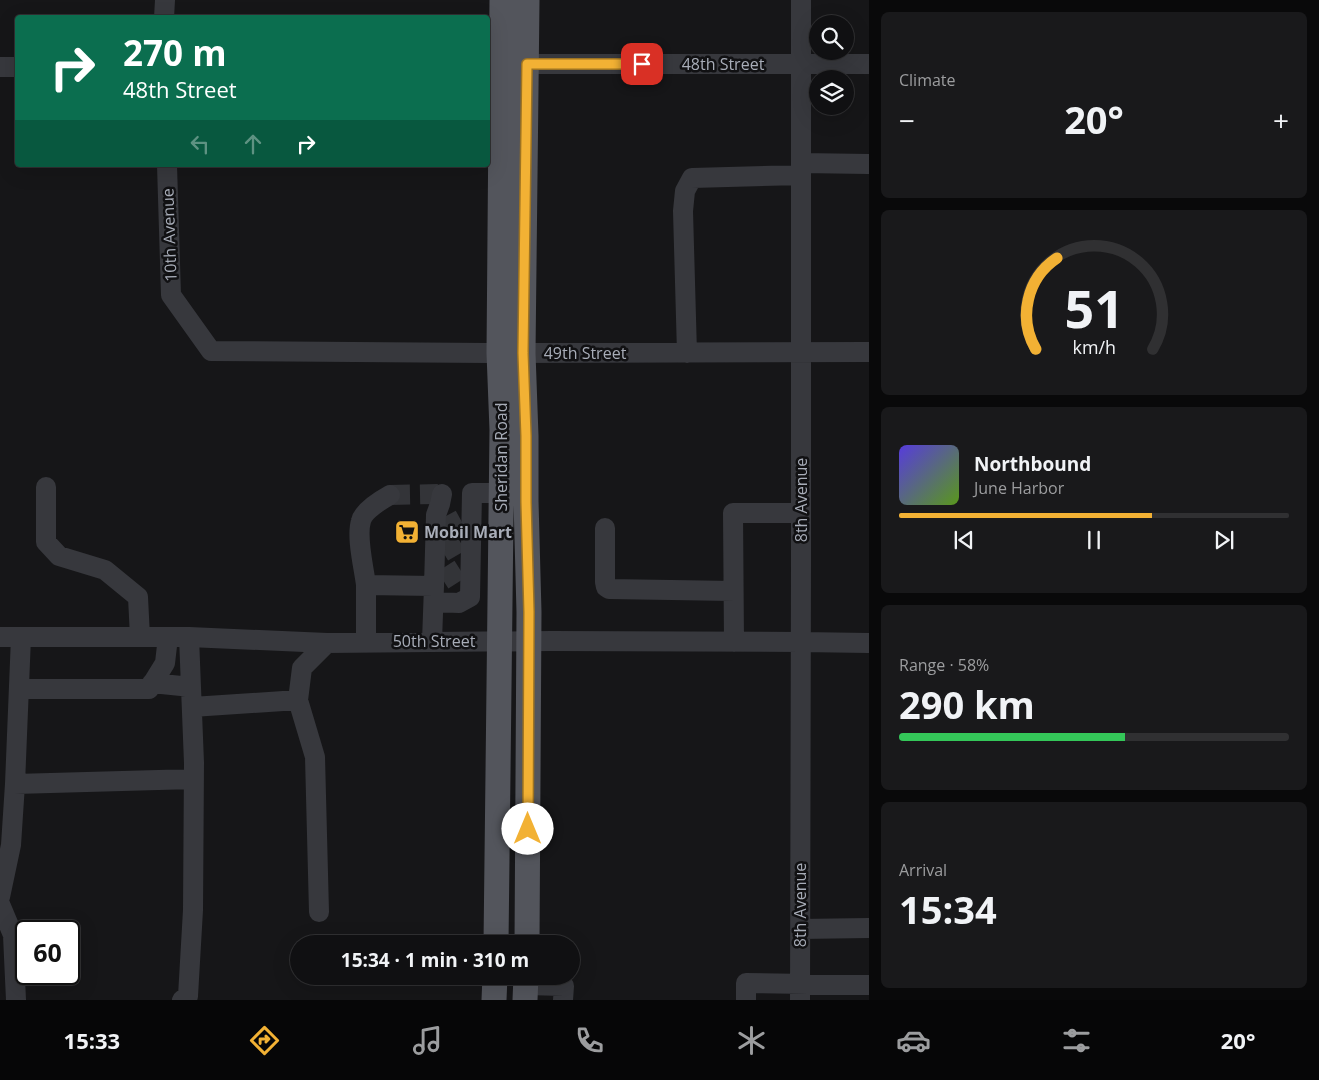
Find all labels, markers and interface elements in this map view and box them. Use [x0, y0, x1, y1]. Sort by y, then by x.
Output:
map controls [809, 15, 854, 115]
button: search [809, 15, 854, 60]
text: 270 m [123, 29, 227, 76]
icon: right [40, 35, 105, 100]
pin [621, 43, 663, 85]
icon: arrive [628, 50, 656, 78]
street label: 48th Street [682, 53, 765, 75]
text: Climate [899, 69, 956, 91]
button: layers [809, 70, 854, 115]
text: 48th Street [123, 74, 237, 104]
text: 20° [1064, 93, 1124, 145]
text: − [899, 101, 915, 139]
text: + [1273, 101, 1289, 139]
icon: left [186, 130, 214, 158]
icon: ahead [239, 130, 267, 158]
icon: right [292, 130, 320, 158]
street label: 10th Avenue [156, 188, 182, 282]
text: 51 [1064, 272, 1124, 343]
text: km/h [1072, 335, 1116, 359]
street label: 49th Street [544, 342, 627, 364]
street label: Sheridan Road [490, 403, 512, 511]
text: Northbound [974, 451, 1091, 477]
street label: 8th Avenue [790, 458, 812, 542]
text: June Harbor [974, 477, 1064, 499]
supermarket icon: Mobil Mart [394, 519, 420, 545]
place label: Mobil Mart [424, 521, 512, 543]
icon: previous [950, 526, 978, 554]
icon: pause [1080, 526, 1108, 554]
icon: next [1210, 526, 1238, 554]
street label: 50th Street [393, 630, 476, 652]
text: Range · 58% [899, 654, 989, 676]
text: 290 km [899, 678, 1035, 730]
position arrow [501, 802, 553, 854]
text: Arrival [899, 859, 947, 881]
street label: 8th Avenue [789, 863, 811, 947]
text: 15:34 [899, 883, 997, 935]
speed limit sign: 60 [15, 920, 80, 985]
text: 15:34 · 1 min · 310 m [341, 947, 529, 973]
icon: directions [247, 1023, 282, 1058]
icon: music [410, 1023, 445, 1058]
icon: phone [572, 1023, 607, 1058]
icon: climate [734, 1023, 769, 1058]
icon: car [896, 1023, 931, 1058]
icon: filters [1059, 1023, 1094, 1058]
text: 15:33 [64, 1025, 120, 1055]
text: 20° [1221, 1025, 1255, 1055]

